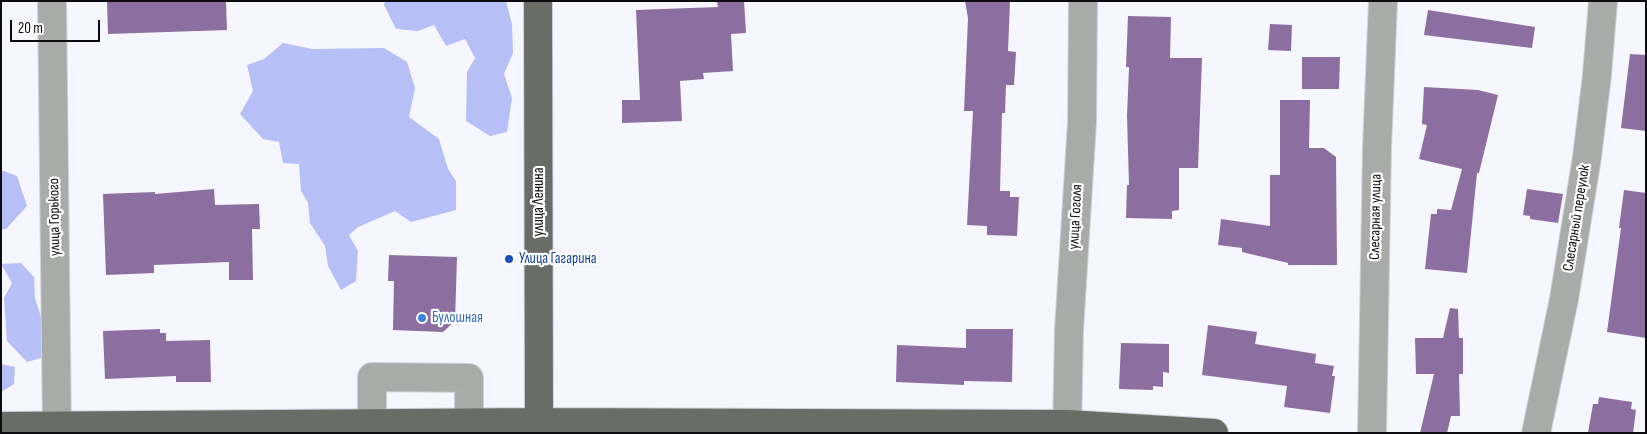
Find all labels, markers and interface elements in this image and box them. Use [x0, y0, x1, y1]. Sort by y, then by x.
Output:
scale bar [12, 10, 102, 42]
text: 20 m [18, 19, 43, 38]
street label: Слесарный переулок [1560, 164, 1594, 272]
street label: улица Ленина [530, 168, 548, 236]
street label: Слесарная улица [1366, 174, 1386, 260]
street label: улица Горького [45, 178, 65, 256]
street label: улица Гоголя [1065, 184, 1087, 250]
place label: Улица Гагарина [519, 250, 596, 268]
marker: Улица Гагарина [503, 253, 515, 265]
place label: Булошная [432, 309, 483, 327]
marker: Булошная [416, 312, 428, 324]

